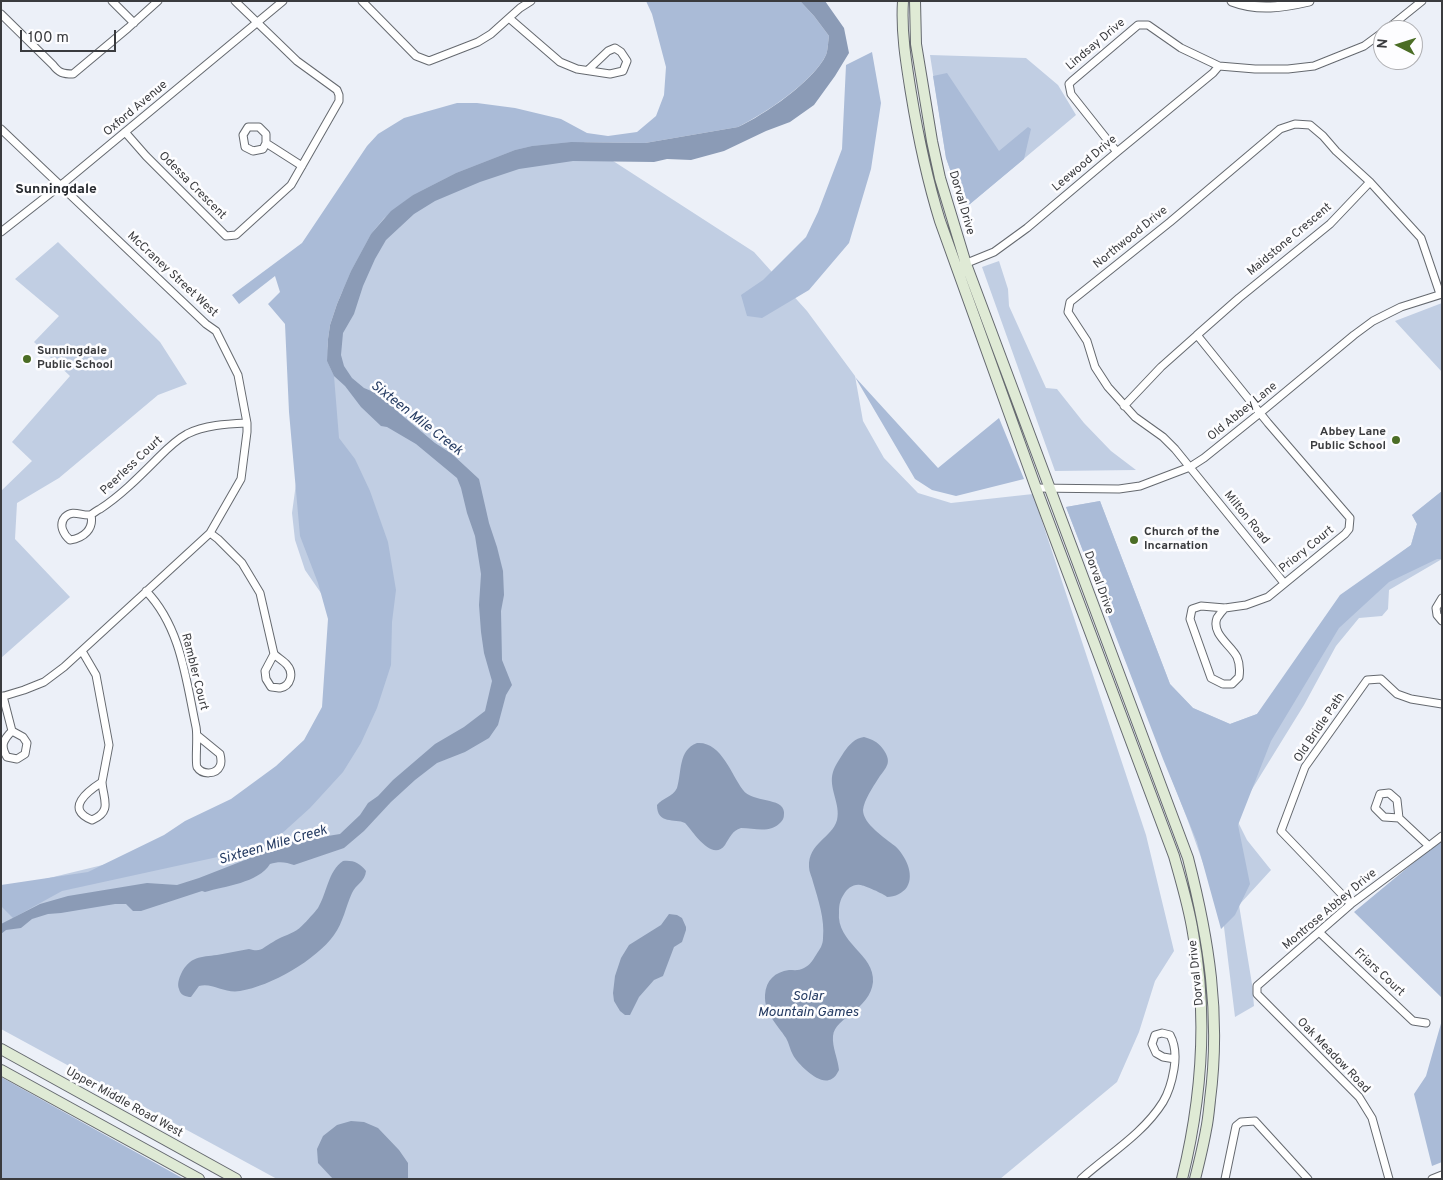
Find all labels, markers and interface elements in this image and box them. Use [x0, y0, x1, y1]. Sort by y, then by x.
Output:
street label: Lindsay Drive [1063, 16, 1129, 74]
scale bar [22, 20, 119, 52]
north arrow [1373, 20, 1423, 70]
text: 100 m [28, 29, 69, 48]
text: N [1375, 38, 1392, 49]
street label: Oxford Avenue [101, 78, 171, 140]
street label: Leewood Drive [1050, 133, 1120, 195]
street label: Odessa Crescent [155, 149, 229, 223]
street label: Dorval Drive [945, 169, 977, 237]
district label: Sunningdale [15, 182, 97, 198]
street label: Maidstone Crescent [1245, 200, 1335, 280]
street label: Northwood Drive [1091, 204, 1171, 272]
street label: McCraney Street West [124, 229, 220, 321]
place label: Sunningdale Public School [37, 345, 113, 373]
marker: Sunningdale Public School [21, 353, 33, 365]
water label: Sixteen Mile Creek [367, 378, 465, 460]
street label: Old Abbey Lane [1205, 380, 1281, 444]
place label: Abbey Lane Public School [1310, 426, 1386, 454]
street label: Peerless Court [98, 434, 166, 498]
marker: Abbey Lane Public School [1390, 434, 1402, 446]
street label: Milton Road [1220, 489, 1272, 547]
street label: Priory Court [1277, 523, 1337, 577]
place label: Church of the Incarnation [1144, 526, 1220, 554]
marker: Church of the Incarnation [1128, 534, 1140, 546]
street label: Dorval Drive [1080, 549, 1116, 617]
street label: Rambler Court [177, 632, 211, 712]
street label: Old Bridle Path [1291, 691, 1349, 765]
water label: Sixteen Mile Creek [217, 822, 329, 870]
street label: Montrose Abbey Drive [1280, 866, 1380, 954]
street label: Dorval Drive [1186, 939, 1208, 1007]
street label: Friars Court [1351, 946, 1407, 1000]
water label: Solar Mountain Games [758, 989, 858, 1022]
street label: Oak Meadow Road [1293, 1015, 1373, 1097]
street label: Upper Middle Road West [63, 1065, 185, 1141]

